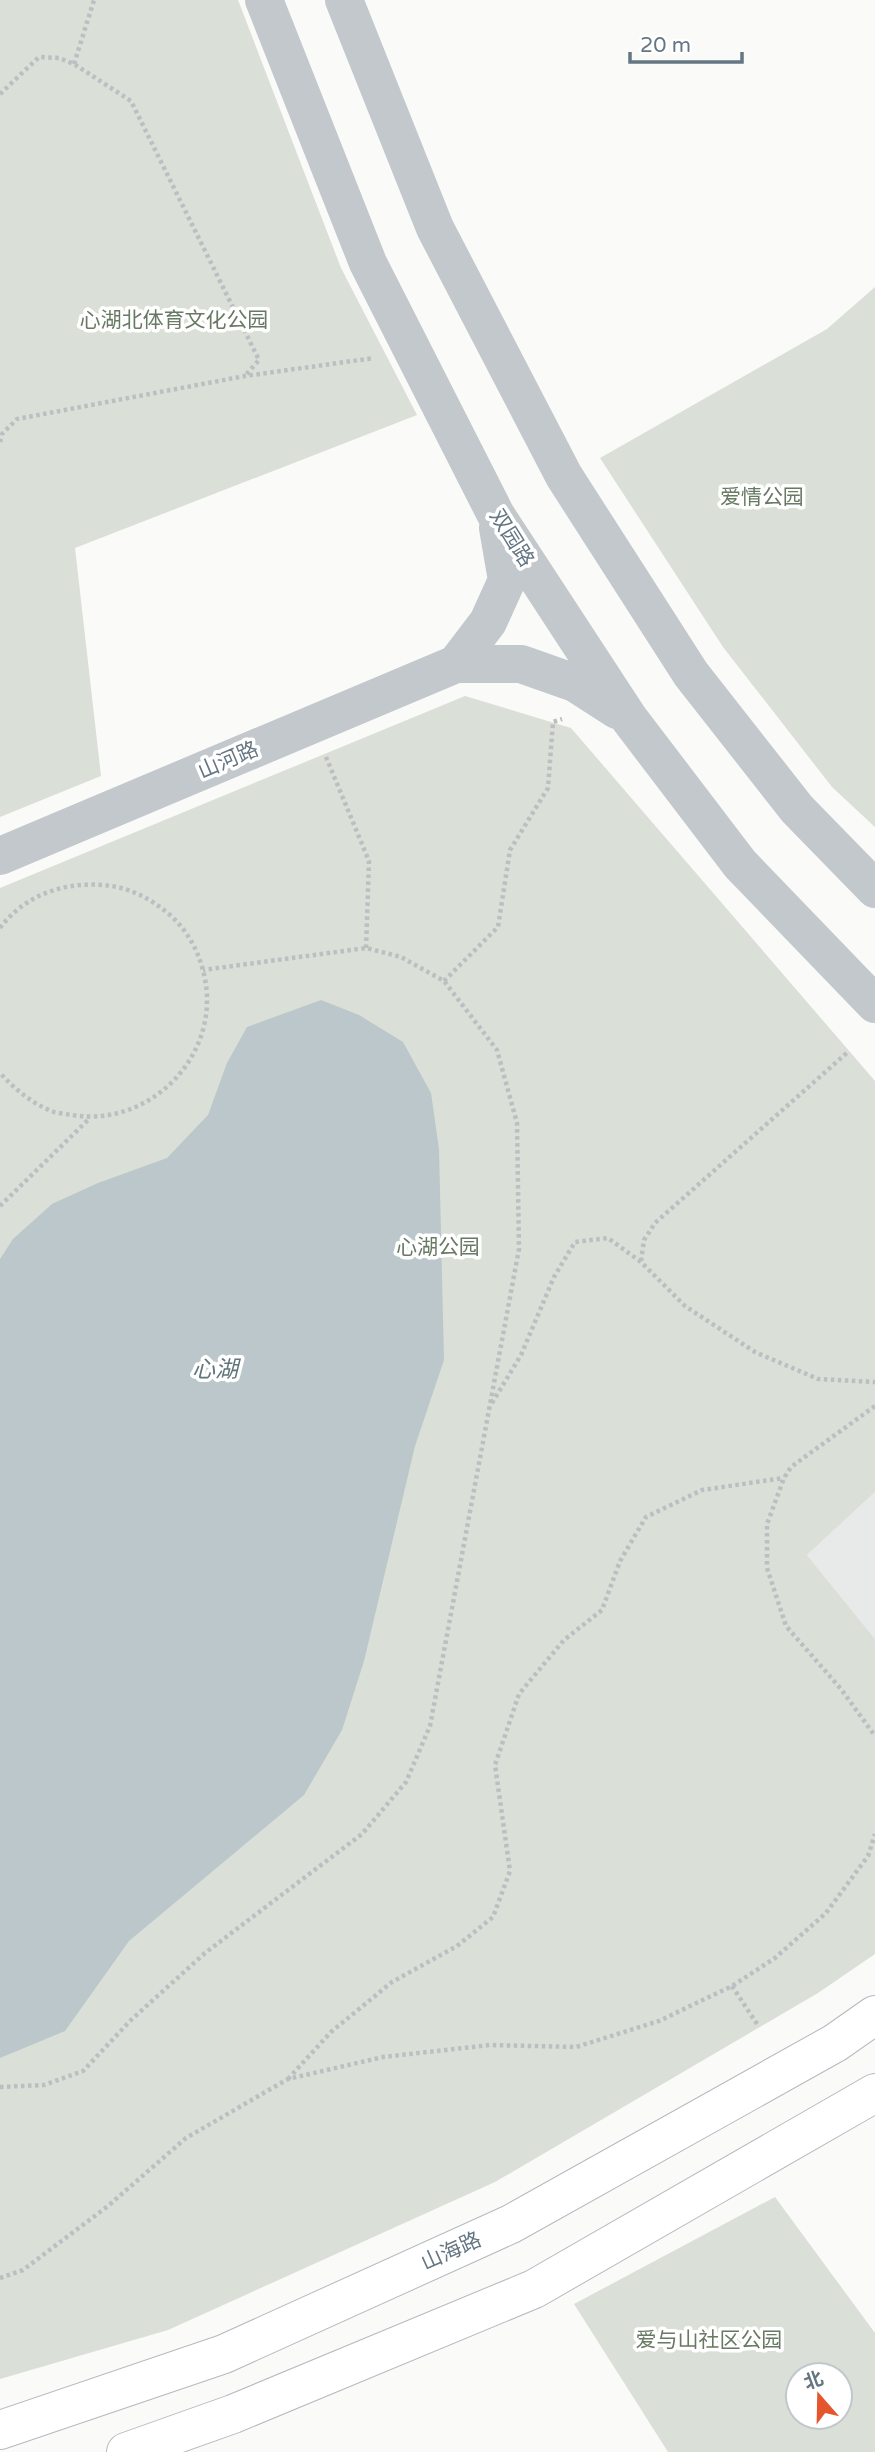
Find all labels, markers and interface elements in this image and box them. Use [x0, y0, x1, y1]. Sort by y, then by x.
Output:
scale bar [630, 21, 742, 65]
text: 20 m [640, 33, 691, 58]
park label: 心湖北体育文化公园 [80, 308, 269, 333]
park label: 爱情公园 [720, 485, 804, 510]
street label: 双园路 [484, 505, 539, 572]
street label: 山河路 [194, 737, 262, 784]
park label: 心湖公园 [396, 1235, 480, 1260]
water label: 心湖 [192, 1356, 241, 1384]
street label: 山海路 [417, 2227, 485, 2276]
park label: 爱与山社区公园 [636, 2328, 783, 2353]
north arrow [784, 2361, 854, 2431]
text: 北 [801, 2367, 826, 2395]

